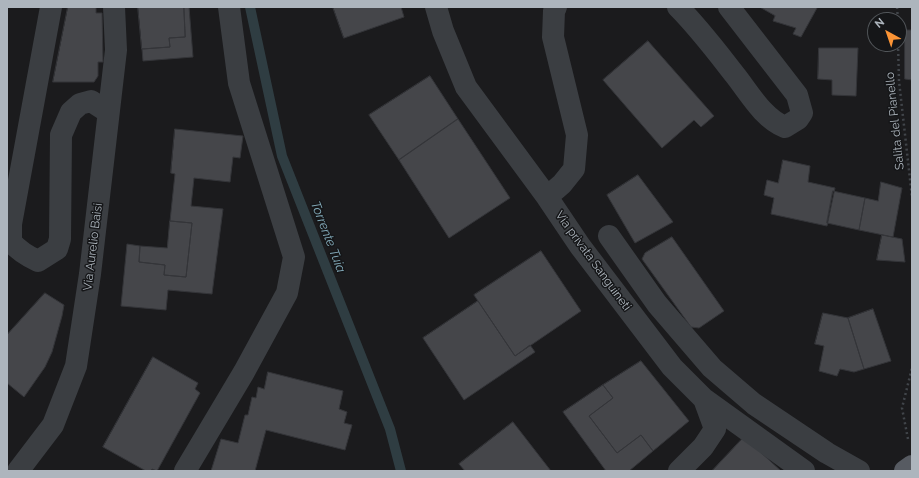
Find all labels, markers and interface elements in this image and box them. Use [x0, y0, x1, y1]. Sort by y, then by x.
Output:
north arrow [867, 12, 907, 52]
text: N [872, 16, 887, 31]
street label: Salita del Pianello [883, 71, 907, 171]
water label: Torrente Tuia [307, 199, 349, 275]
street label: Via Aurelio Baisi [80, 202, 106, 292]
street label: Via privata Sanguineti [552, 208, 634, 314]

